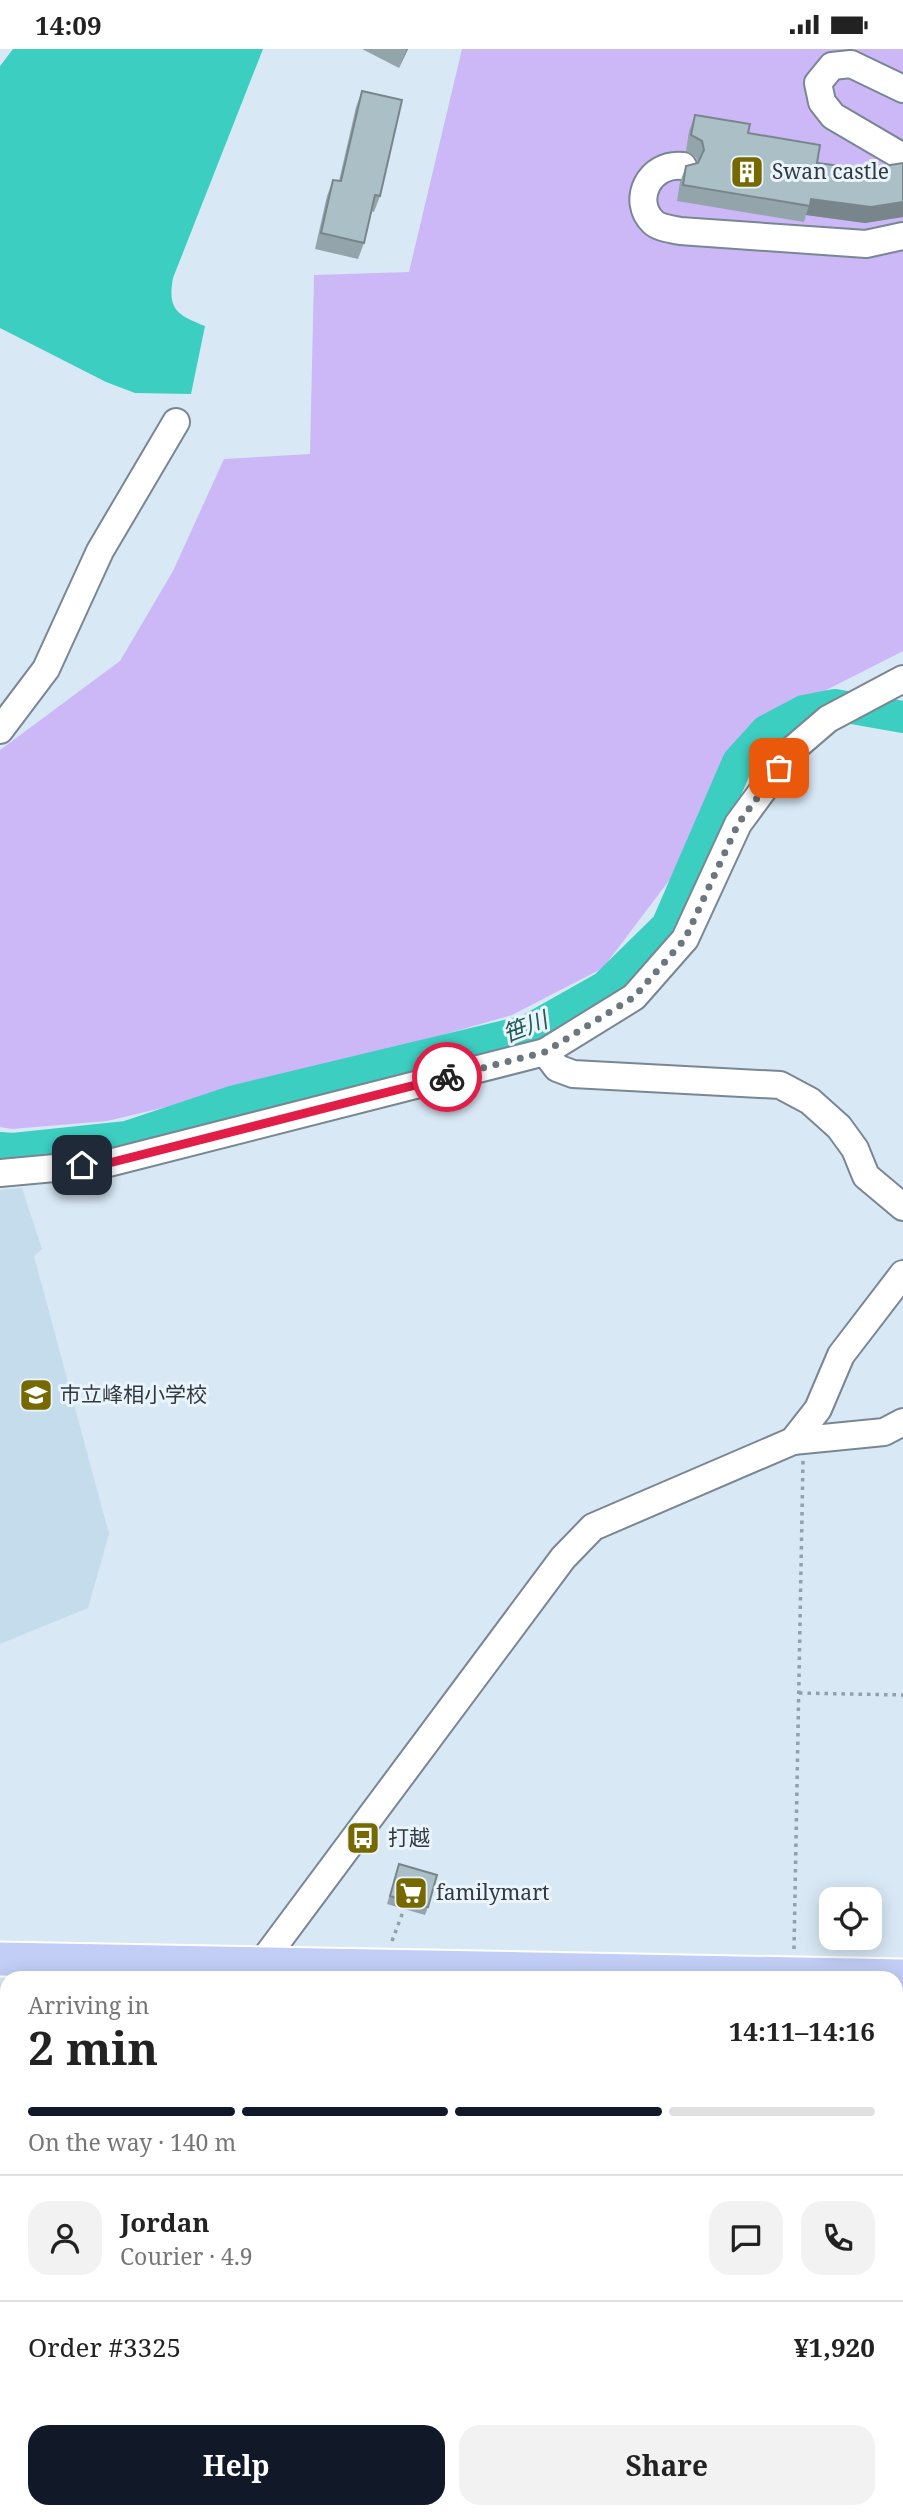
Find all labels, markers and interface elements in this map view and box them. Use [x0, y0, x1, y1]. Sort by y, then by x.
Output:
text: 14:09 [35, 7, 102, 43]
building icon: Swan castle [728, 153, 766, 191]
place label: Swan castle [772, 157, 889, 185]
pin [749, 738, 809, 798]
icon: bag [760, 749, 798, 787]
water label: 笹川 [497, 1002, 555, 1049]
courier [412, 1042, 482, 1112]
icon: bike [428, 1058, 466, 1096]
pin [52, 1135, 112, 1195]
icon: home [63, 1146, 101, 1184]
school or university icon: 市立峰相小学校 [17, 1376, 55, 1414]
place label: 市立峰相小学校 [60, 1380, 207, 1408]
bus stop icon: 打越 [344, 1819, 382, 1857]
place label: 打越 [388, 1823, 430, 1851]
supermarket icon: familymart [392, 1874, 430, 1912]
place label: familymart [436, 1878, 549, 1906]
map controls [819, 1887, 882, 1950]
button: locate [819, 1887, 882, 1950]
text: Arriving in [28, 1989, 149, 2021]
text: 14:11–14:16 [729, 2013, 875, 2049]
text: 2 min [28, 2016, 158, 2078]
text: On the way · 140 m [28, 2126, 236, 2158]
button: person [28, 2201, 102, 2275]
button: chat [709, 2201, 783, 2275]
button: phone [801, 2201, 875, 2275]
text: Jordan [120, 2204, 210, 2240]
text: Courier · 4.9 [120, 2240, 253, 2272]
text: Order #3325 [28, 2329, 181, 2365]
text: ¥1,920 [794, 2329, 875, 2365]
button: Help [28, 2425, 445, 2505]
button: Share [459, 2425, 875, 2505]

